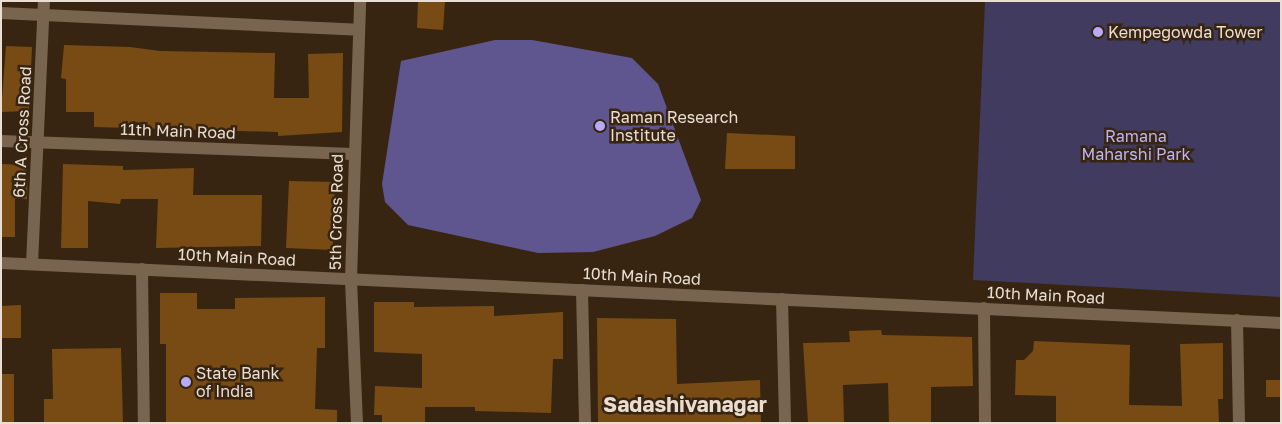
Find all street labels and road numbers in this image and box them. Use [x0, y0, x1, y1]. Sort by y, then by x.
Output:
street label: 6th A Cross Road [9, 66, 35, 198]
street label: 11th Main Road [120, 119, 236, 143]
street label: 5th Cross Road [325, 154, 347, 270]
street label: 10th Main Road [178, 244, 296, 270]
street label: 10th Main Road [583, 263, 701, 289]
street label: 10th Main Road [987, 282, 1105, 308]

